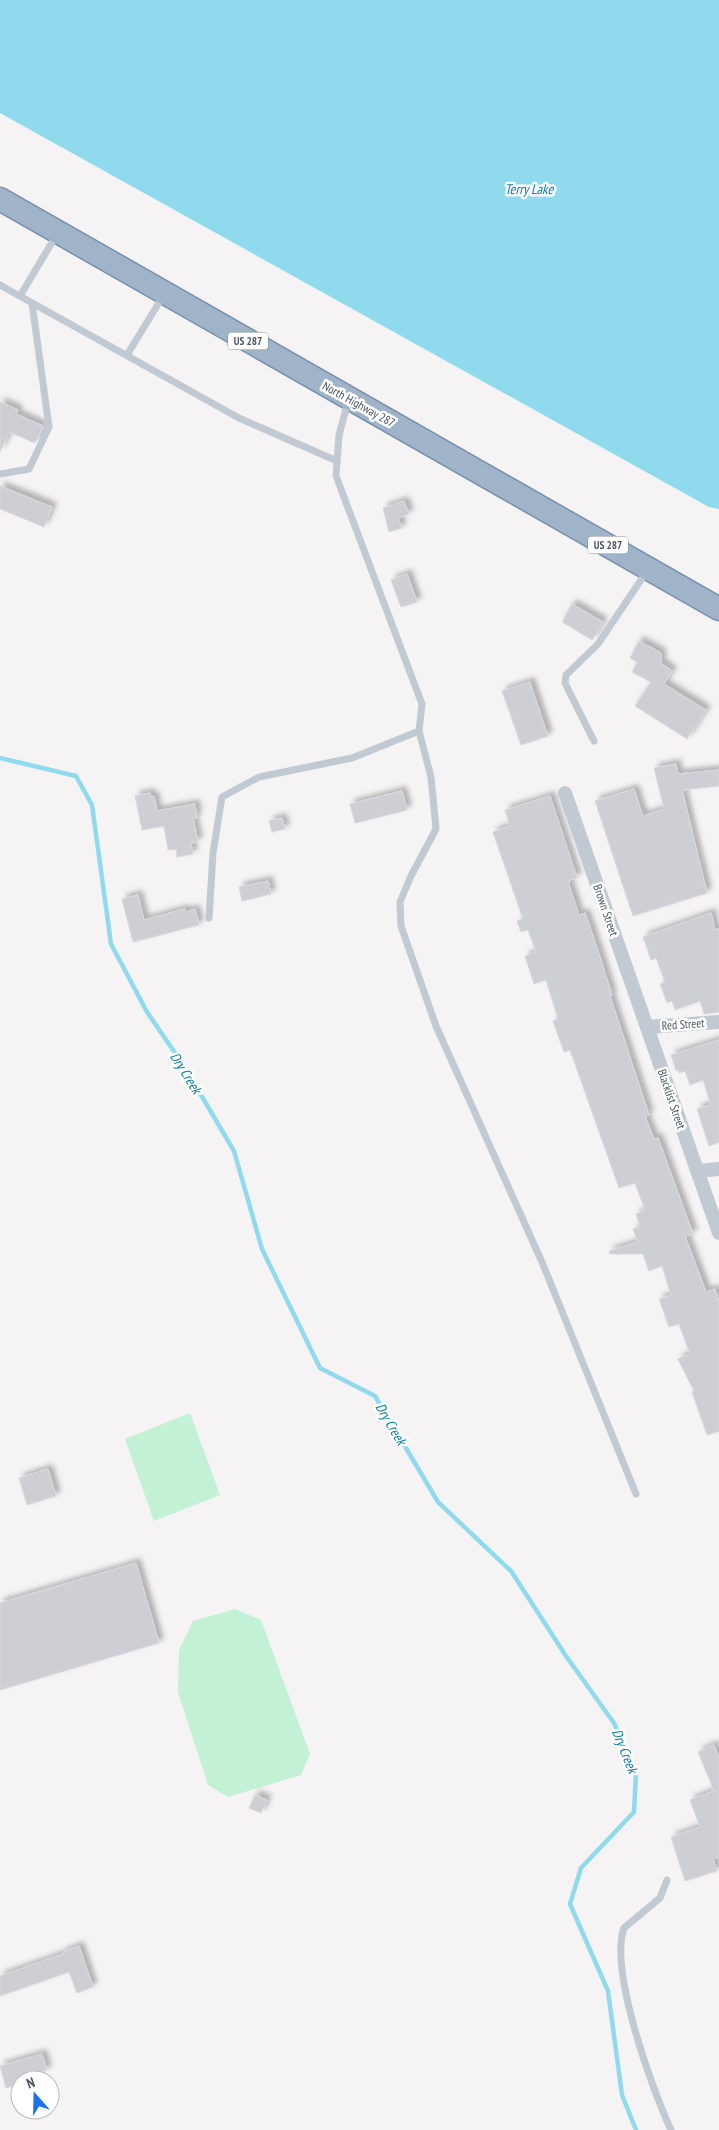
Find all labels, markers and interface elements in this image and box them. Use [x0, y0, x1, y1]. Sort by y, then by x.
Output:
water label: Terry Lake [505, 180, 554, 198]
road number: US 287 [228, 332, 268, 350]
street label: North Highway 287 [320, 378, 398, 430]
road number: US 287 [588, 536, 628, 554]
street label: Brown Street [590, 882, 622, 939]
street label: Red Street [661, 1015, 706, 1033]
water label: Dry Creek [166, 1049, 207, 1099]
street label: Blacklist Street [655, 1067, 689, 1132]
water label: Dry Creek [371, 1400, 411, 1450]
water label: Dry Creek [608, 1726, 643, 1777]
north arrow [10, 2070, 60, 2120]
text: N [24, 2073, 37, 2093]

